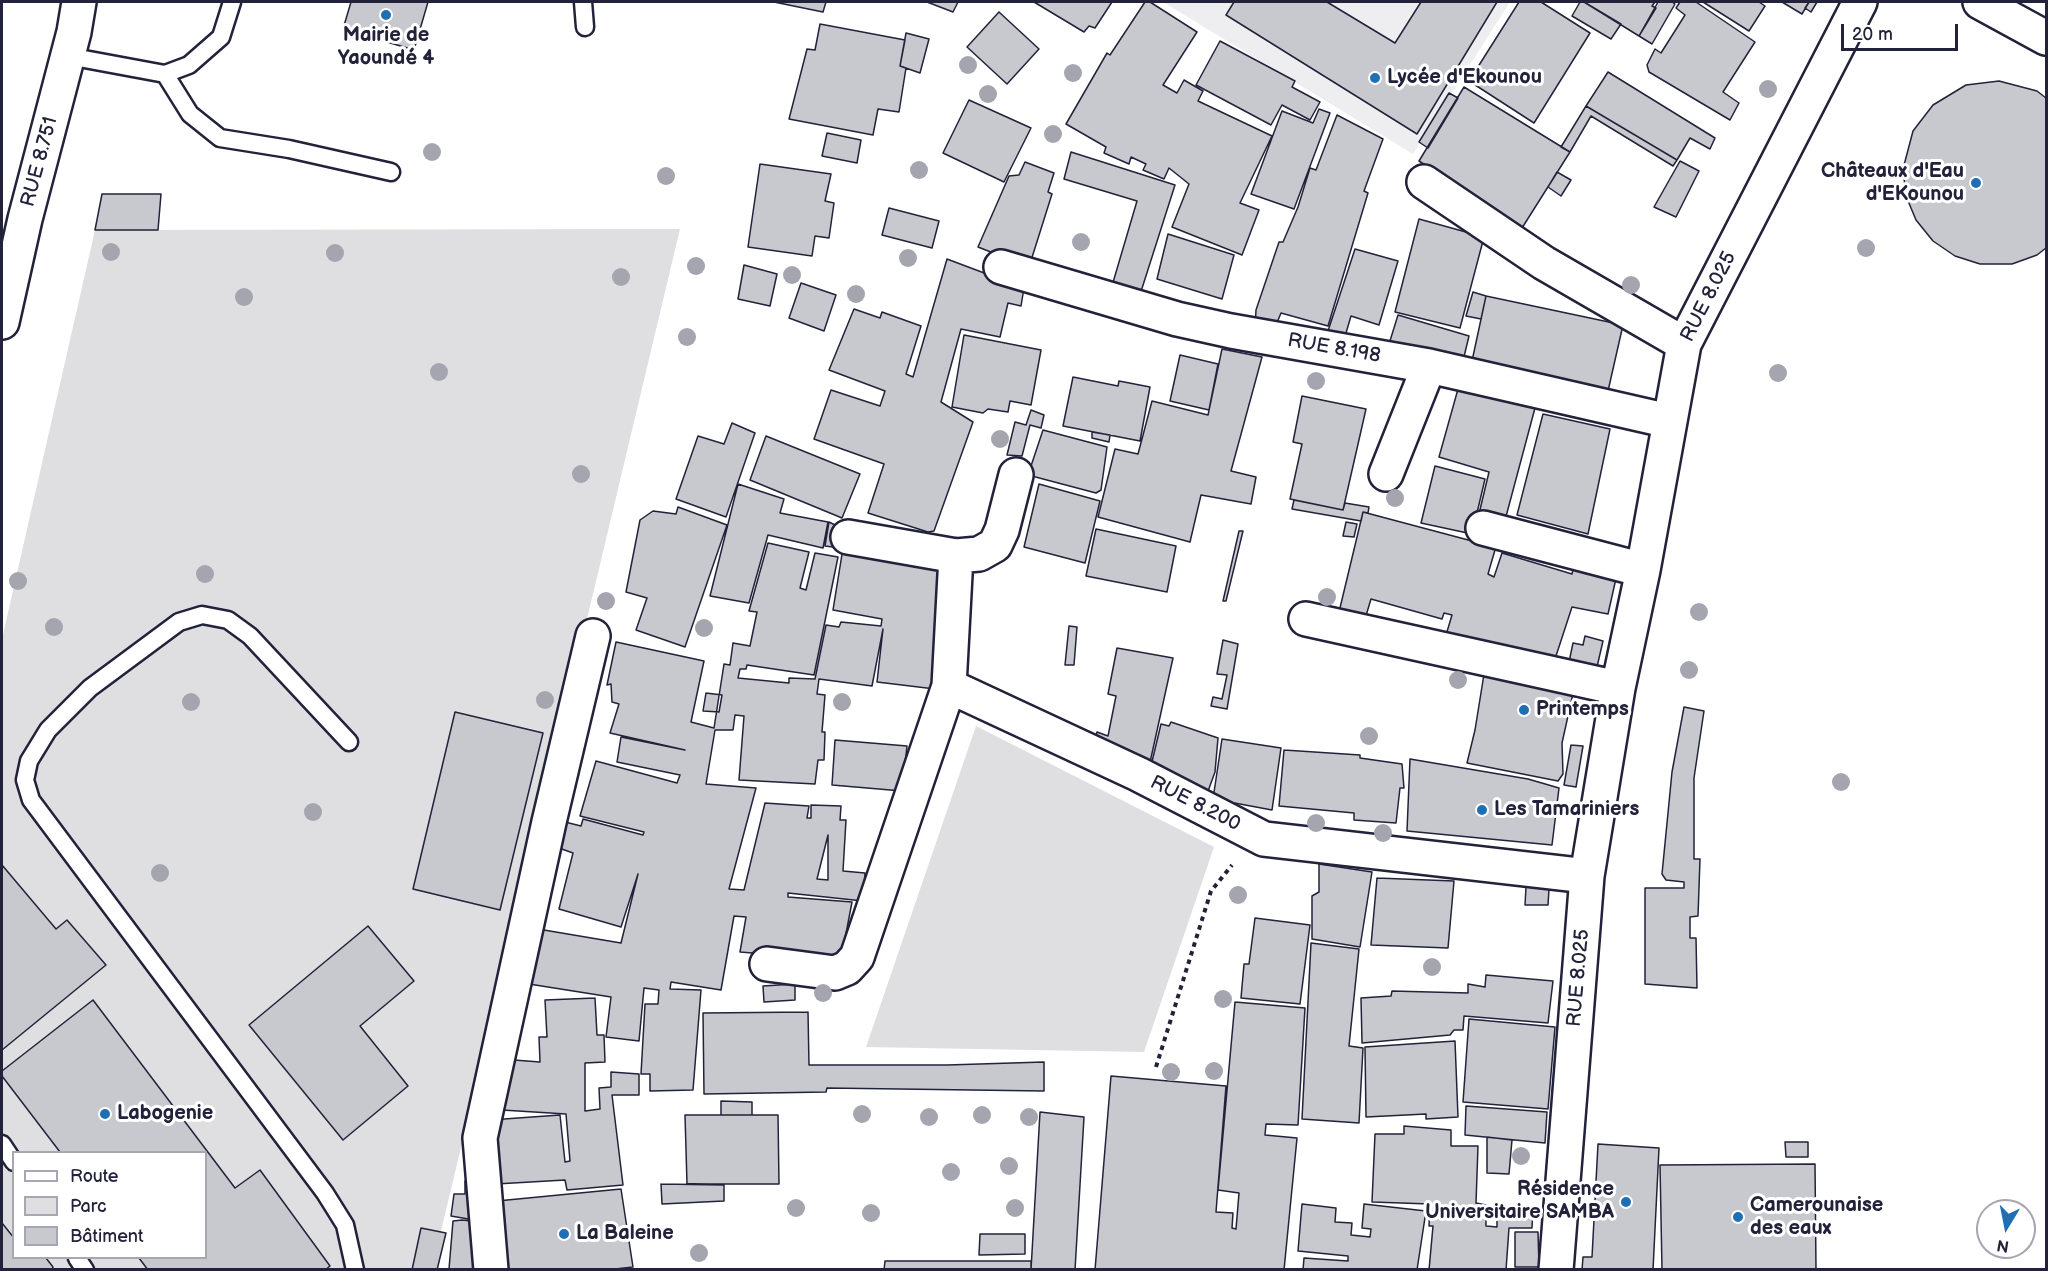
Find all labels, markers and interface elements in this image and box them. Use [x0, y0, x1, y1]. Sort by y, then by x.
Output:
marker: Mairie de Yaoundé 4 [379, 8, 393, 22]
scale bar [1844, 12, 1961, 50]
place label: Mairie de Yaoundé 4 [338, 24, 434, 71]
text: 20 m [1852, 24, 1893, 45]
place label: Lycée d'Ekounou [1387, 66, 1542, 90]
marker: Lycée d'Ekounou [1368, 71, 1382, 85]
street label: RUE 8.751 [17, 114, 63, 210]
place label: Châteaux d'Eau d'EKounou [1821, 160, 1964, 207]
marker: Châteaux d'Eau d'EKounou [1969, 176, 1983, 190]
street label: RUE 8.025 [1676, 248, 1742, 346]
street label: RUE 8.198 [1286, 329, 1382, 369]
place label: Printemps [1536, 698, 1629, 722]
marker: Printemps [1517, 703, 1531, 717]
street label: RUE 8.200 [1146, 771, 1244, 837]
place label: Les Tamariniers [1494, 798, 1639, 822]
marker: Les Tamariniers [1475, 803, 1489, 817]
street label: RUE 8.025 [1563, 928, 1595, 1028]
place label: Labogenie [117, 1102, 213, 1126]
marker: Labogenie [98, 1107, 112, 1121]
legend [12, 1151, 207, 1259]
text: Route [70, 1166, 119, 1187]
place label: Résidence Universitaire SAMBA [1425, 1178, 1614, 1225]
place label: Camerounaise des eaux [1750, 1194, 1883, 1241]
marker: Résidence Universitaire SAMBA [1619, 1195, 1633, 1209]
text: Parc [70, 1196, 107, 1217]
north arrow [1976, 1199, 2036, 1259]
marker: Camerounaise des eaux [1731, 1210, 1745, 1224]
place label: La Baleine [576, 1222, 674, 1246]
text: Bâtiment [70, 1226, 144, 1247]
marker: La Baleine [557, 1227, 571, 1241]
text: N [1996, 1235, 2011, 1256]

